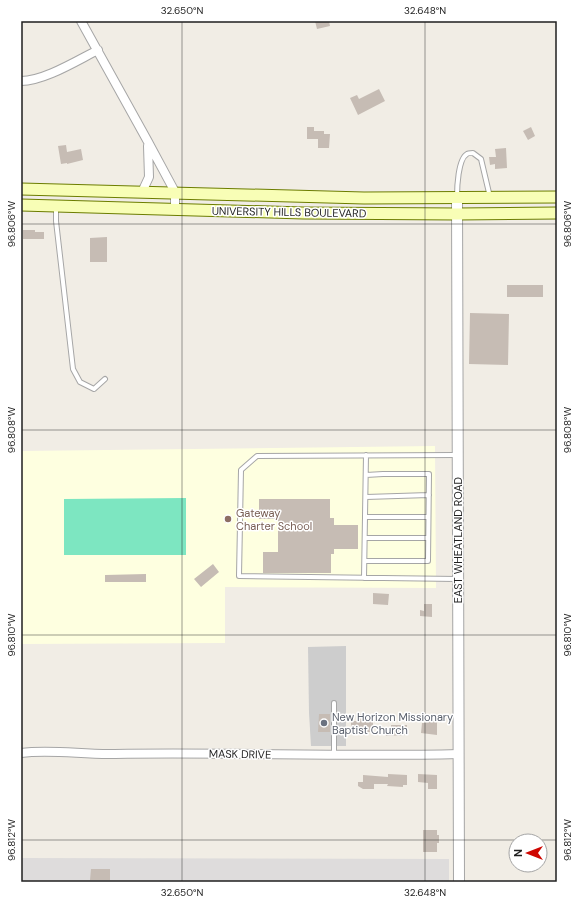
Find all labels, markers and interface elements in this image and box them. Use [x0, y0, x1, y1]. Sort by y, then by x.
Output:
text: 32.650°N [161, 4, 203, 17]
text: 32.648°N [404, 4, 446, 17]
text: 96.806°W [5, 200, 18, 247]
text: 96.806°W [561, 200, 574, 247]
street label: UNIVERSITY HILLS BOULEVARD [212, 204, 367, 220]
text: 96.808°W [5, 407, 18, 453]
text: 96.808°W [561, 407, 574, 453]
street label: EAST WHEATLAND ROAD [451, 476, 465, 603]
place label: Gateway Charter School [236, 506, 312, 533]
marker: Gateway Charter School [223, 514, 233, 524]
text: 96.810°W [5, 613, 18, 657]
text: 96.810°W [561, 613, 574, 657]
place label: New Horizon Missionary Baptist Church [332, 710, 453, 737]
marker: New Horizon Missionary Baptist Church [319, 718, 329, 728]
street label: MASK DRIVE [209, 746, 271, 762]
text: 96.812°W [5, 819, 18, 861]
text: 96.812°W [561, 819, 574, 861]
north arrow [508, 833, 548, 873]
text: N [511, 849, 525, 857]
text: 32.650°N [161, 886, 203, 899]
text: 32.648°N [404, 886, 446, 899]

